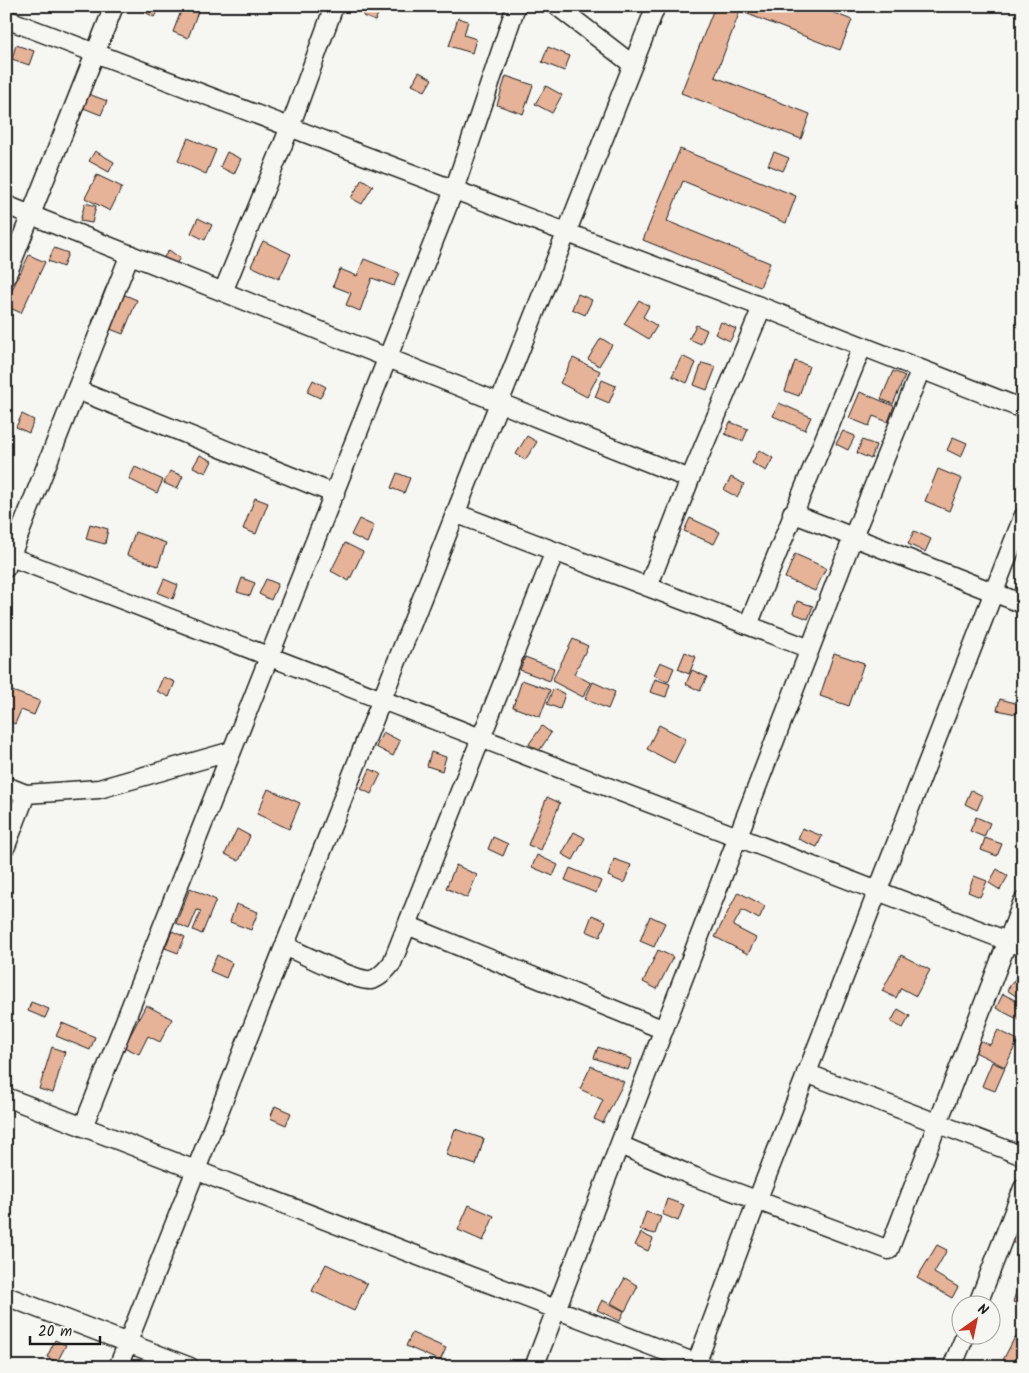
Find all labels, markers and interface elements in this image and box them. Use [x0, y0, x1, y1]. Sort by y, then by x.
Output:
north arrow [952, 1296, 1002, 1346]
text: N [973, 1298, 992, 1322]
scale bar [30, 1313, 100, 1345]
text: 20 m [38, 1320, 72, 1344]

